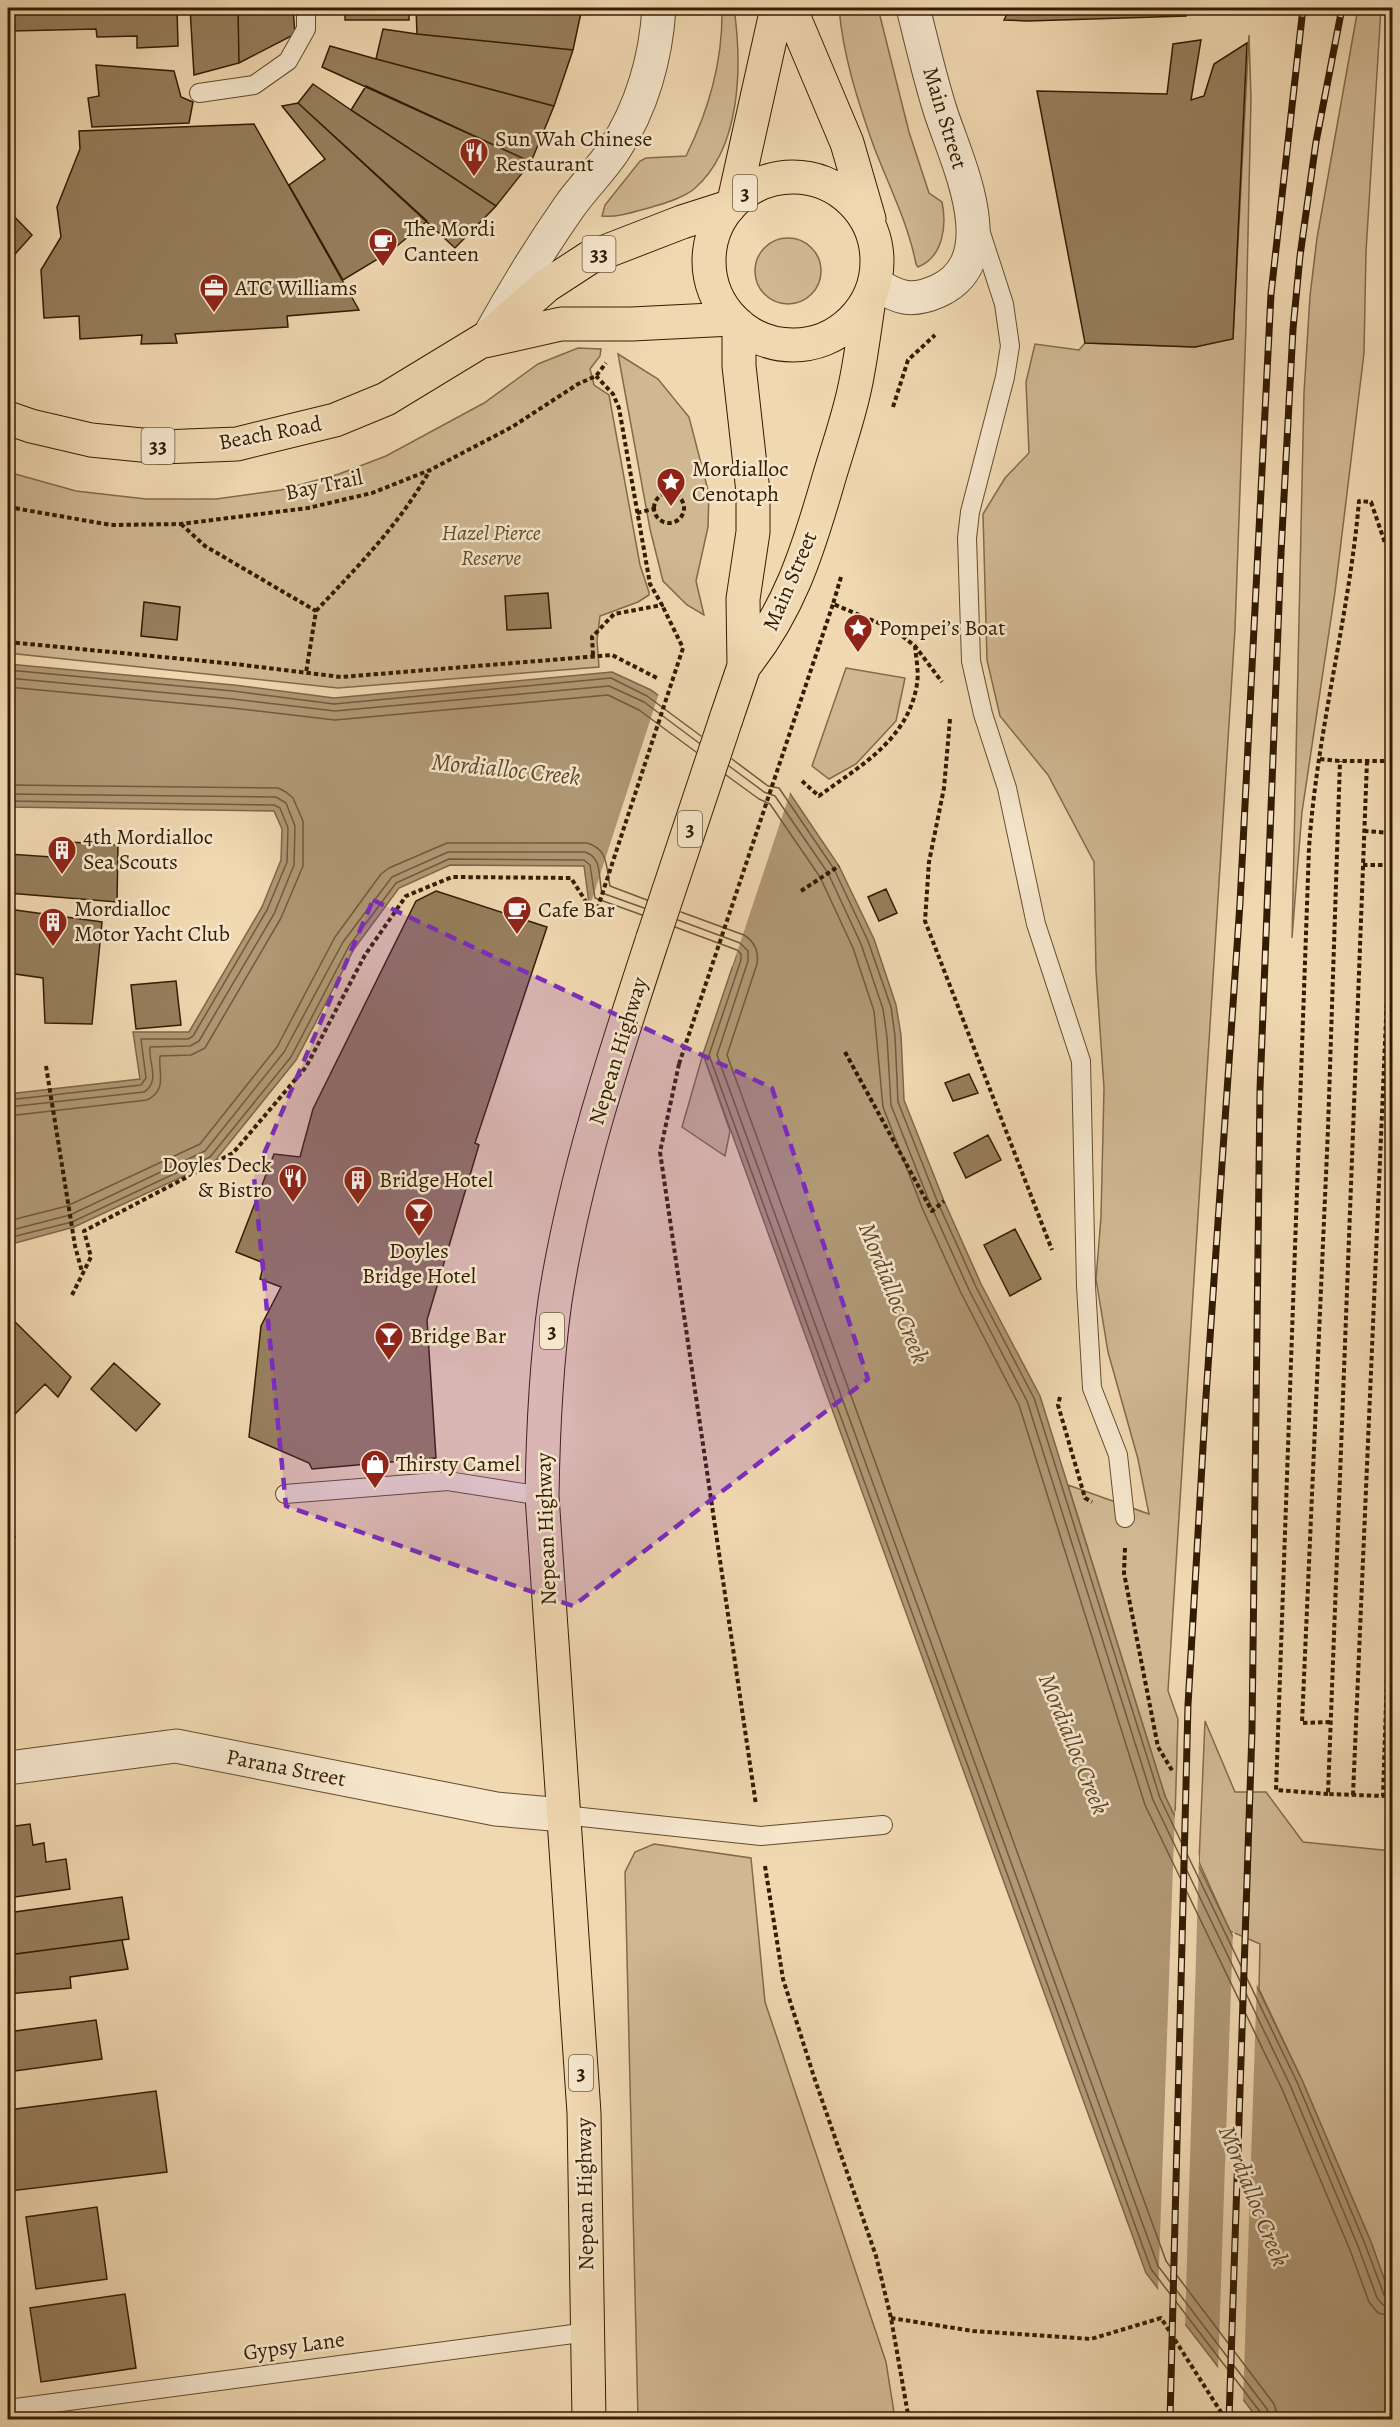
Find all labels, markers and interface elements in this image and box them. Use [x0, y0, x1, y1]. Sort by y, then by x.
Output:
street label: Main Street [915, 63, 975, 173]
place label: Sun Wah Chinese Restaurant [495, 124, 652, 179]
restaurant icon: Sun Wah Chinese Restaurant [458, 136, 490, 178]
road number: 3 [733, 175, 757, 211]
place label: The Mordi Canteen [404, 214, 495, 269]
cafe icon: The Mordi Canteen [367, 226, 399, 268]
road number: 33 [582, 236, 616, 272]
office icon: ATC Williams [198, 272, 230, 314]
place label: ATC Williams [234, 273, 357, 303]
street label: Beach Road [216, 408, 324, 458]
road number: 33 [142, 428, 174, 464]
place label: Mordialloc Cenotaph [692, 454, 789, 509]
street label: Bay Trail [282, 462, 366, 508]
place icon: Mordialloc Cenotaph [655, 466, 687, 508]
park label: Hazel Pierce Reserve [441, 518, 541, 573]
street label: Main Street [756, 527, 824, 635]
place icon: Pompei’s Boat [842, 612, 874, 654]
place label: Pompei’s Boat [879, 613, 1006, 643]
water label: Mordialloc Creek [430, 745, 582, 793]
road number: 3 [678, 811, 702, 847]
place label: 4th Mordialloc Sea Scouts [83, 822, 213, 877]
building icon: 4th Mordialloc Sea Scouts [46, 834, 78, 876]
place label: Mordialloc Motor Yacht Club [74, 894, 230, 949]
cafe icon: Cafe Bar [501, 894, 533, 936]
place label: Cafe Bar [538, 895, 615, 925]
building icon: Mordialloc Motor Yacht Club [37, 906, 69, 948]
street label: Nepean Highway [581, 973, 655, 1129]
place label: Doyles Deck & Bistro [162, 1150, 272, 1205]
restaurant icon: Doyles Deck & Bistro [277, 1162, 309, 1204]
building icon: Bridge Hotel [342, 1164, 374, 1206]
place label: Bridge Hotel [379, 1165, 493, 1195]
bar icon: Doyles Bridge Hotel [403, 1196, 435, 1238]
water label: Mordialloc Creek [851, 1218, 937, 1369]
place label: Doyles Bridge Hotel [362, 1236, 476, 1291]
road number: 3 [540, 1313, 564, 1349]
bar icon: Bridge Bar [373, 1320, 405, 1362]
place label: Bridge Bar [410, 1321, 506, 1351]
shop icon: Thirsty Camel [359, 1448, 391, 1490]
place label: Thirsty Camel [396, 1449, 520, 1479]
street label: Nepean Highway [528, 1452, 564, 1606]
water label: Mordialloc Creek [1031, 1669, 1117, 1820]
street label: Parana Street [224, 1742, 348, 1794]
road number: 3 [569, 2055, 593, 2091]
street label: Nepean Highway [569, 2117, 601, 2271]
water label: Mordialloc Creek [1211, 2121, 1297, 2272]
street label: Gypsy Lane [241, 2324, 347, 2368]

